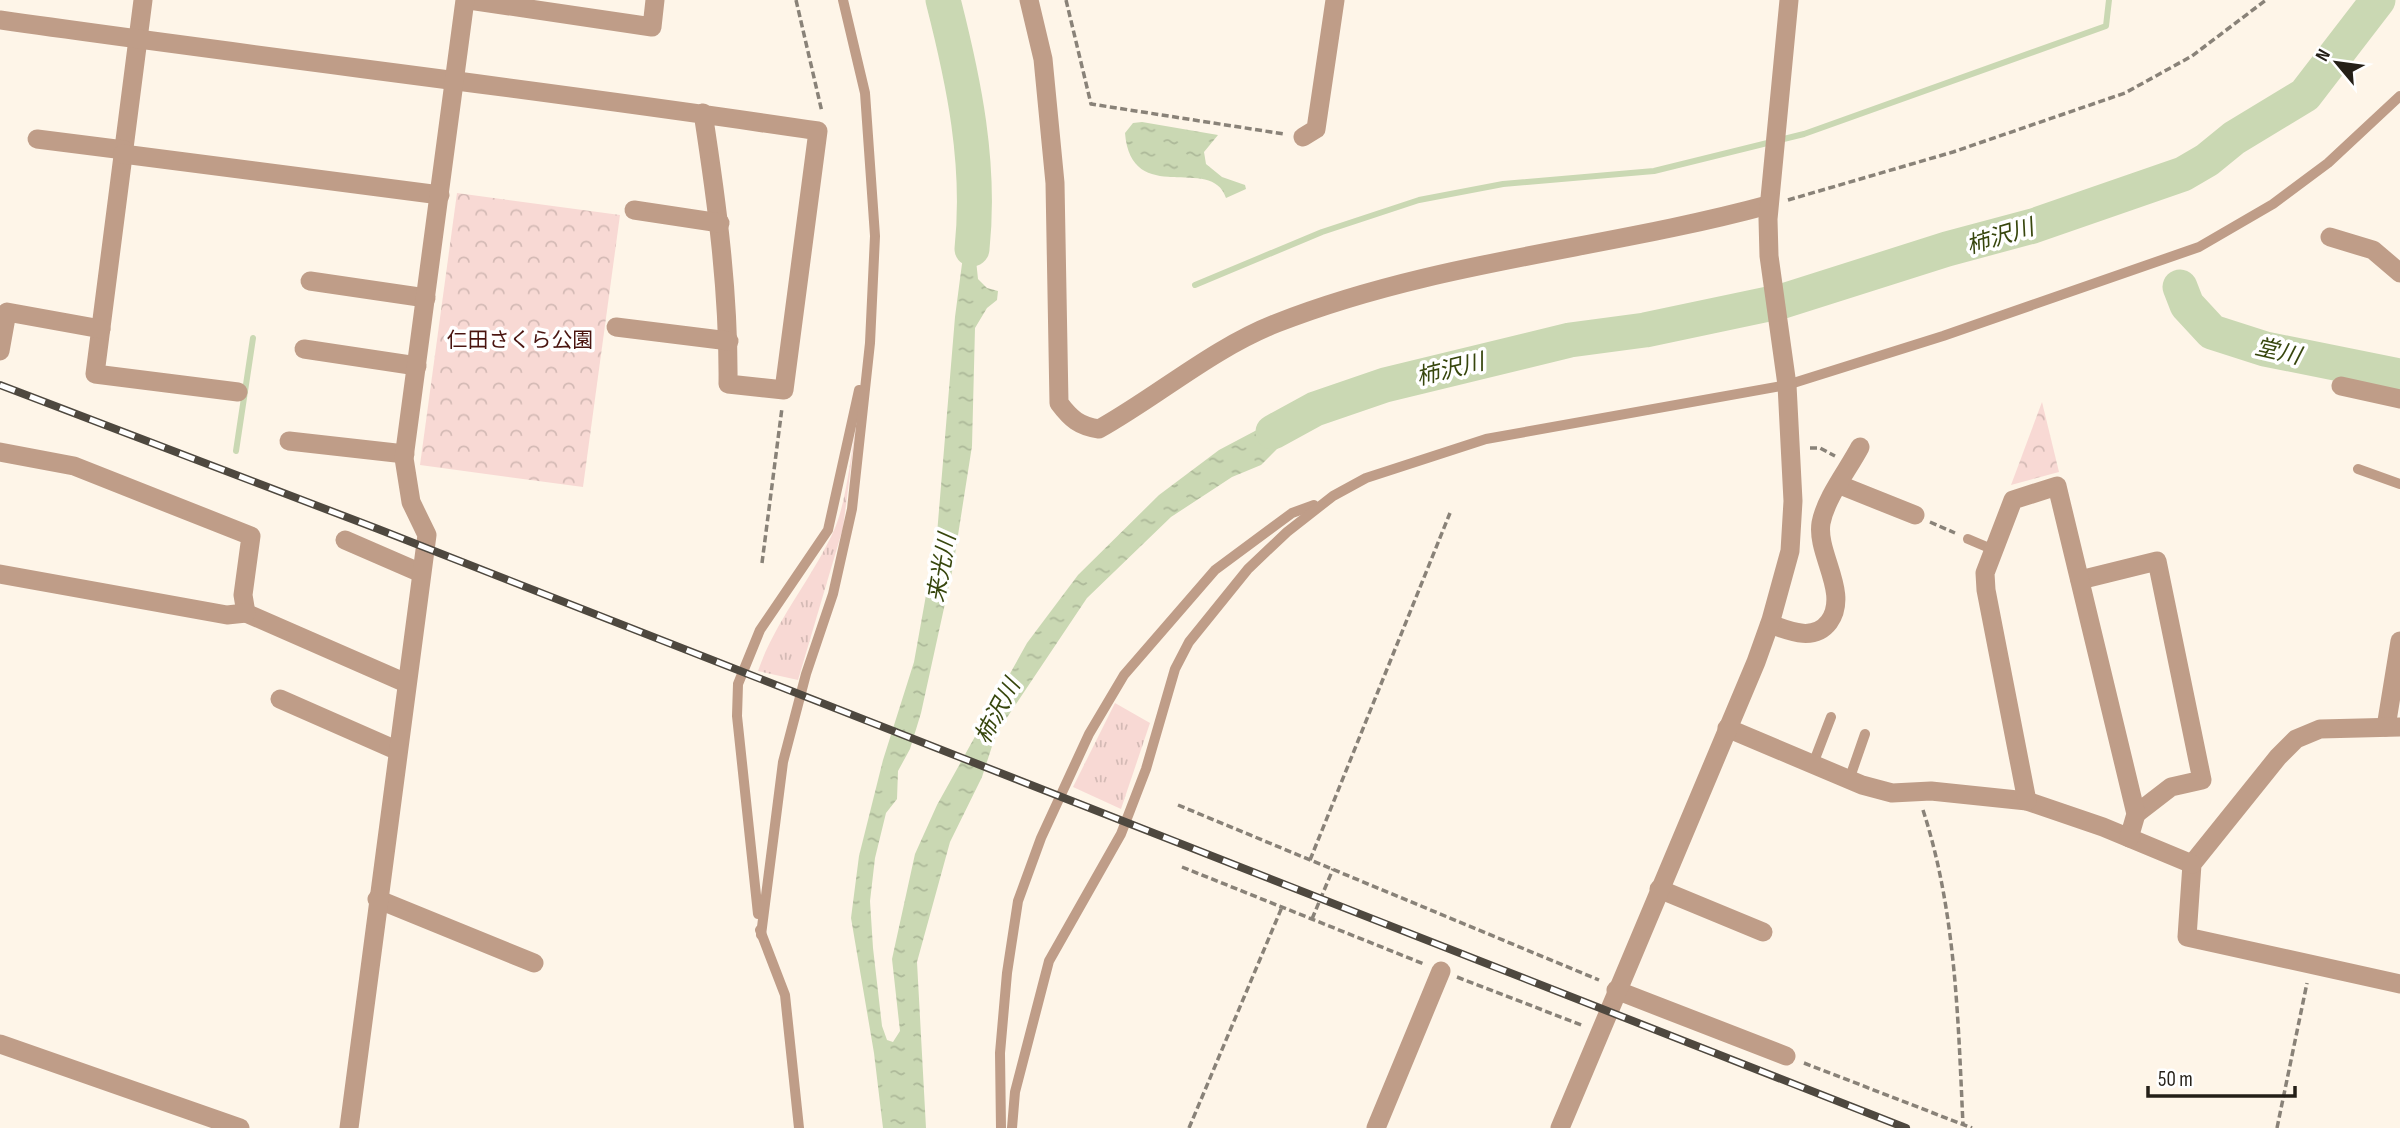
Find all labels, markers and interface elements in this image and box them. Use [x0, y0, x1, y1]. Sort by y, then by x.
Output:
north arrow [2302, 28, 2372, 98]
text: N [2311, 45, 2336, 66]
water label: 柿沢川 [1963, 213, 2040, 260]
park label: 仁田さくら公園 [447, 328, 594, 353]
water label: 堂川 [2252, 333, 2306, 371]
water label: 柿沢川 [1413, 347, 1490, 392]
water label: 来光川 [922, 529, 962, 605]
water label: 柿沢川 [969, 672, 1028, 749]
scale bar [2148, 1054, 2295, 1098]
text: 50 m [2158, 1067, 2193, 1092]

